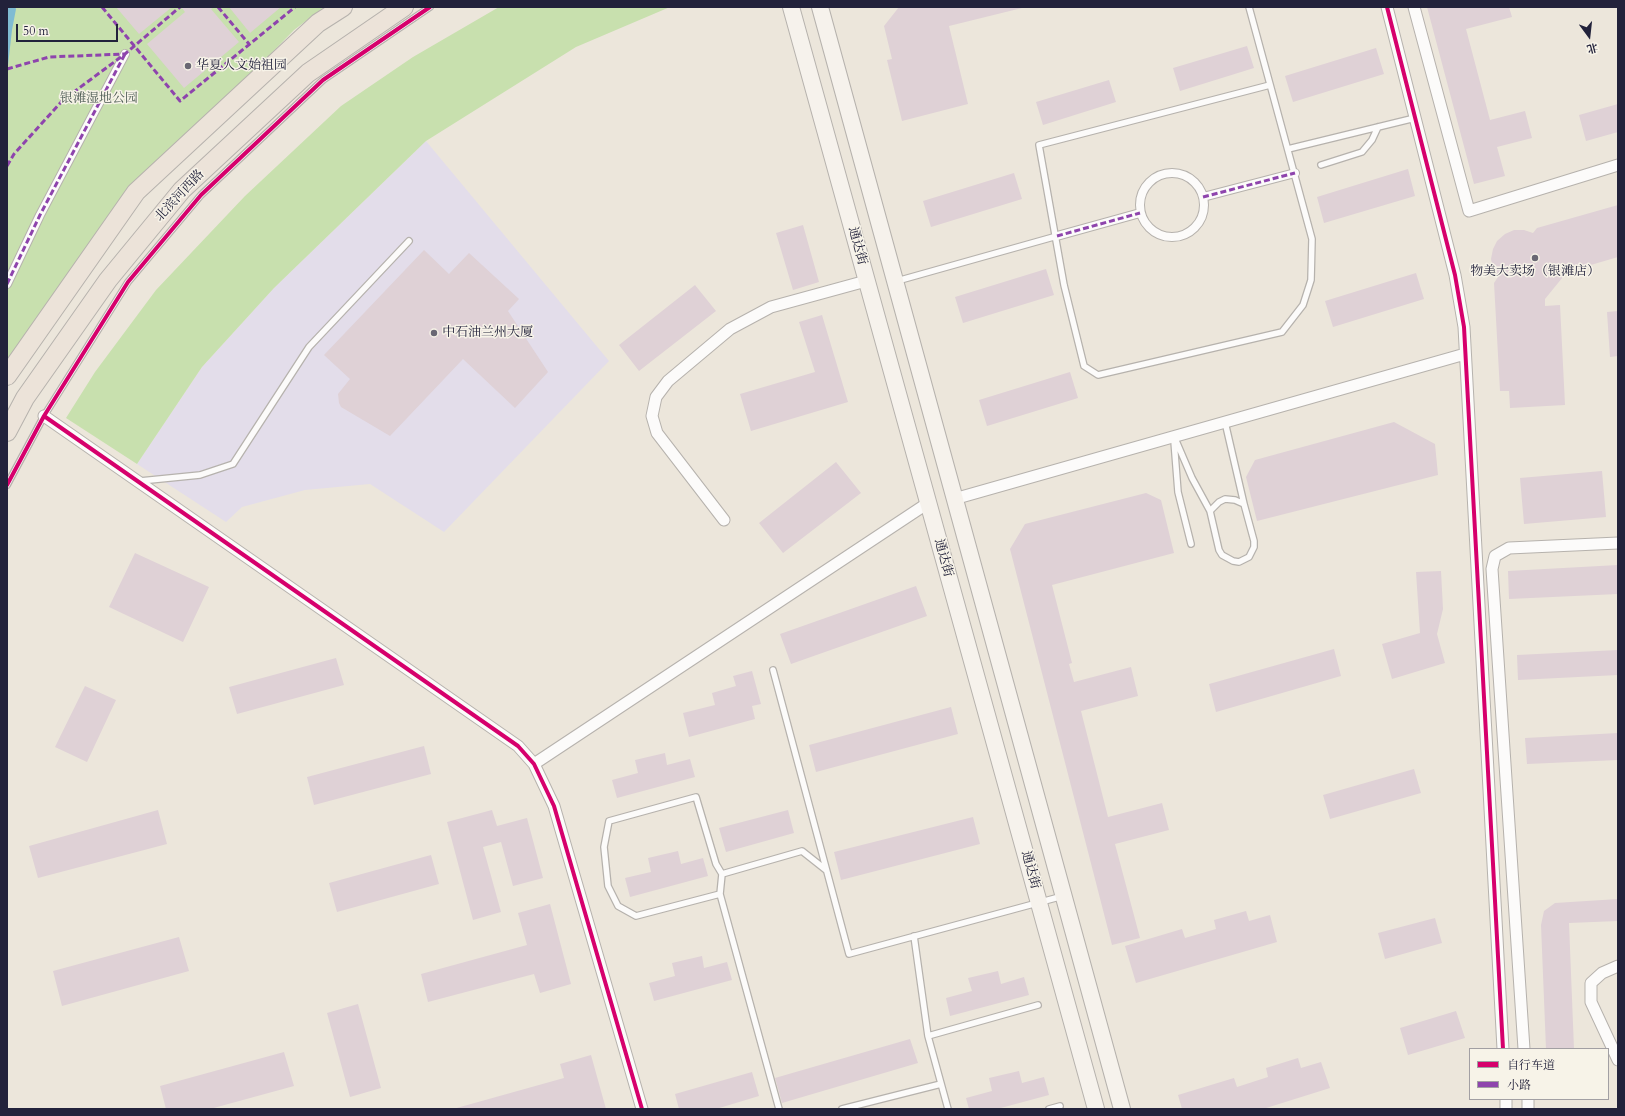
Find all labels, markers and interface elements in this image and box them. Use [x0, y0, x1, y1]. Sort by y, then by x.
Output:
scale bar [18, 16, 120, 42]
north arrow [1569, 16, 1609, 56]
text: 50 m [23, 23, 49, 39]
text: 北 [1585, 39, 1599, 57]
place label: 华夏人文始祖园 [196, 58, 287, 74]
marker: 华夏人文始祖园 [183, 61, 193, 71]
park label: 银滩湿地公园 [60, 91, 138, 107]
street label: 北滨河西路 [152, 167, 208, 225]
street label: 通达街 [844, 225, 870, 267]
marker: 物美大卖场（银滩店） [1530, 253, 1540, 263]
place label: 物美大卖场（银滩店） [1470, 264, 1600, 280]
place label: 中石油兰州大厦 [442, 325, 533, 341]
marker: 中石油兰州大厦 [429, 328, 439, 338]
street label: 通达街 [930, 537, 956, 579]
street label: 通达街 [1017, 849, 1043, 891]
legend [1469, 1048, 1609, 1100]
text: 自行车道 [1507, 1057, 1555, 1073]
text: 小路 [1507, 1077, 1531, 1093]

